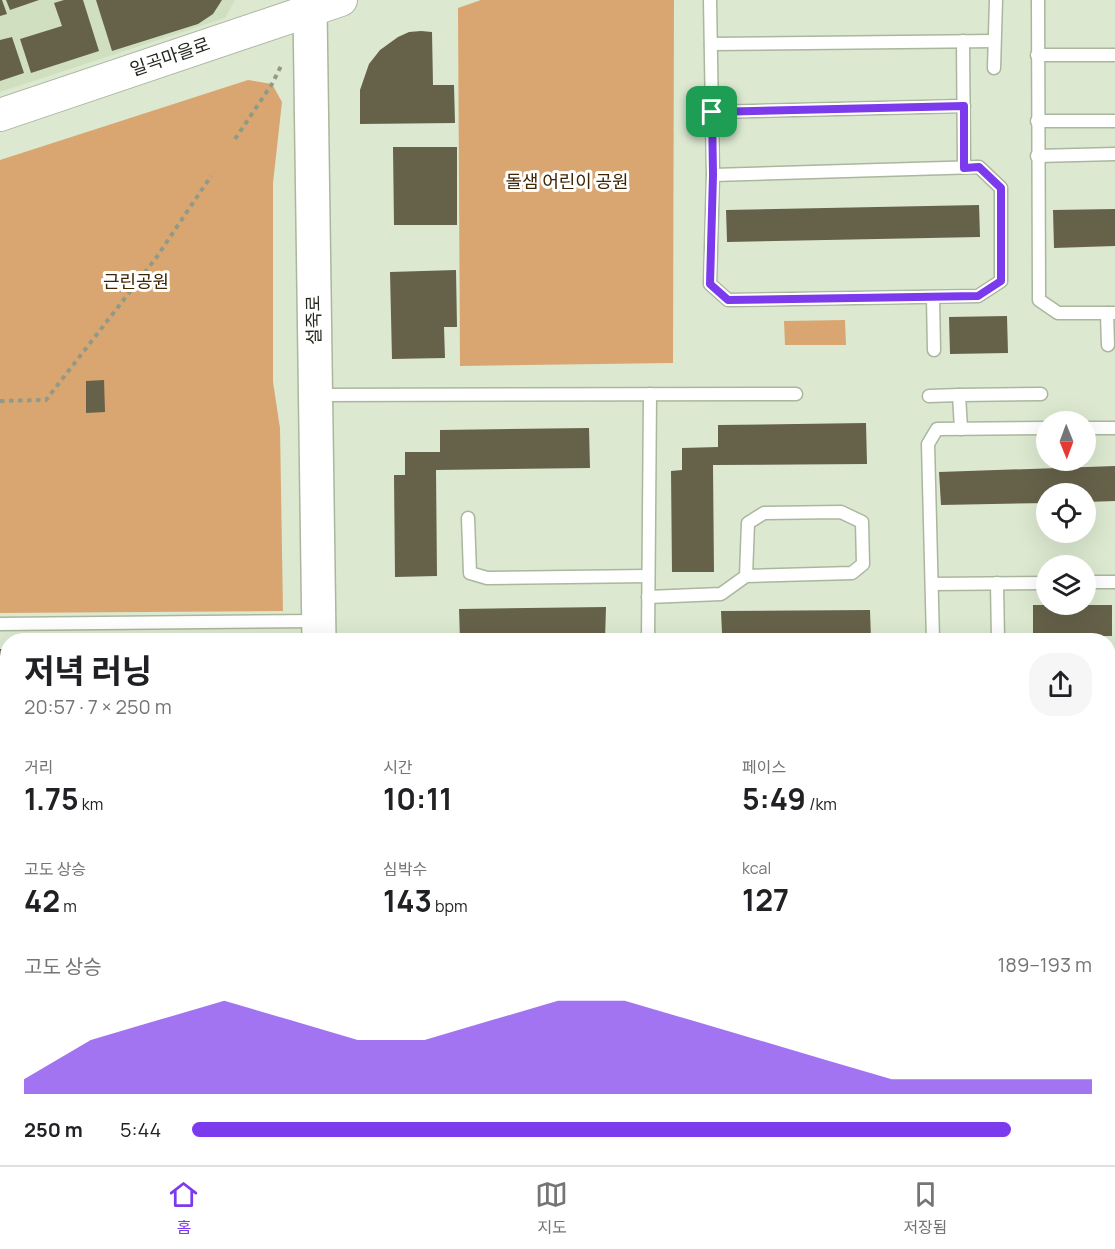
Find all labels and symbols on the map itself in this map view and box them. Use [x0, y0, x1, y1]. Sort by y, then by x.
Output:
street label: 일곡마을로 [127, 31, 213, 81]
pin [686, 86, 737, 137]
park label: 돌샘 어린이 공원 [505, 169, 629, 193]
park label: 근린공원 [103, 269, 169, 293]
street label: 설죽로 [301, 295, 325, 345]
north arrow [1036, 411, 1096, 471]

